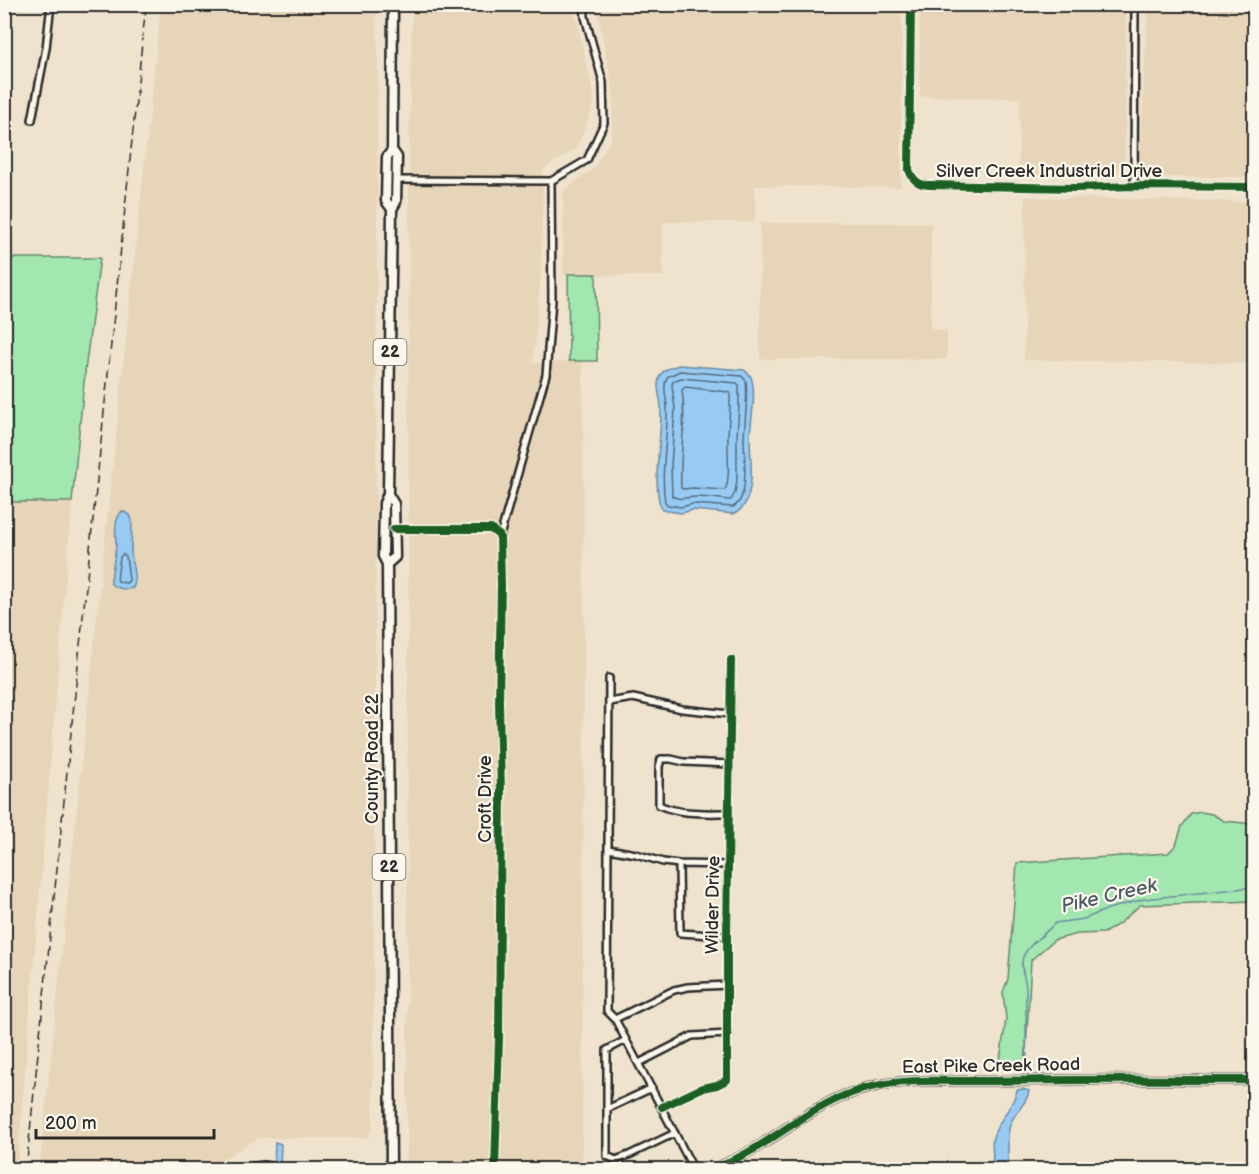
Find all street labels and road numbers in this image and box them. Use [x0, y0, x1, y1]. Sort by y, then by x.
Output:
street label: Silver Creek Industrial Drive [936, 161, 1162, 182]
road number: 22 [374, 339, 406, 365]
street label: County Road 22 [362, 694, 383, 824]
street label: Croft Drive [475, 755, 496, 843]
road number: 22 [372, 854, 406, 880]
street label: Wilder Drive [702, 855, 724, 954]
street label: East Pike Creek Road [902, 1054, 1080, 1078]

